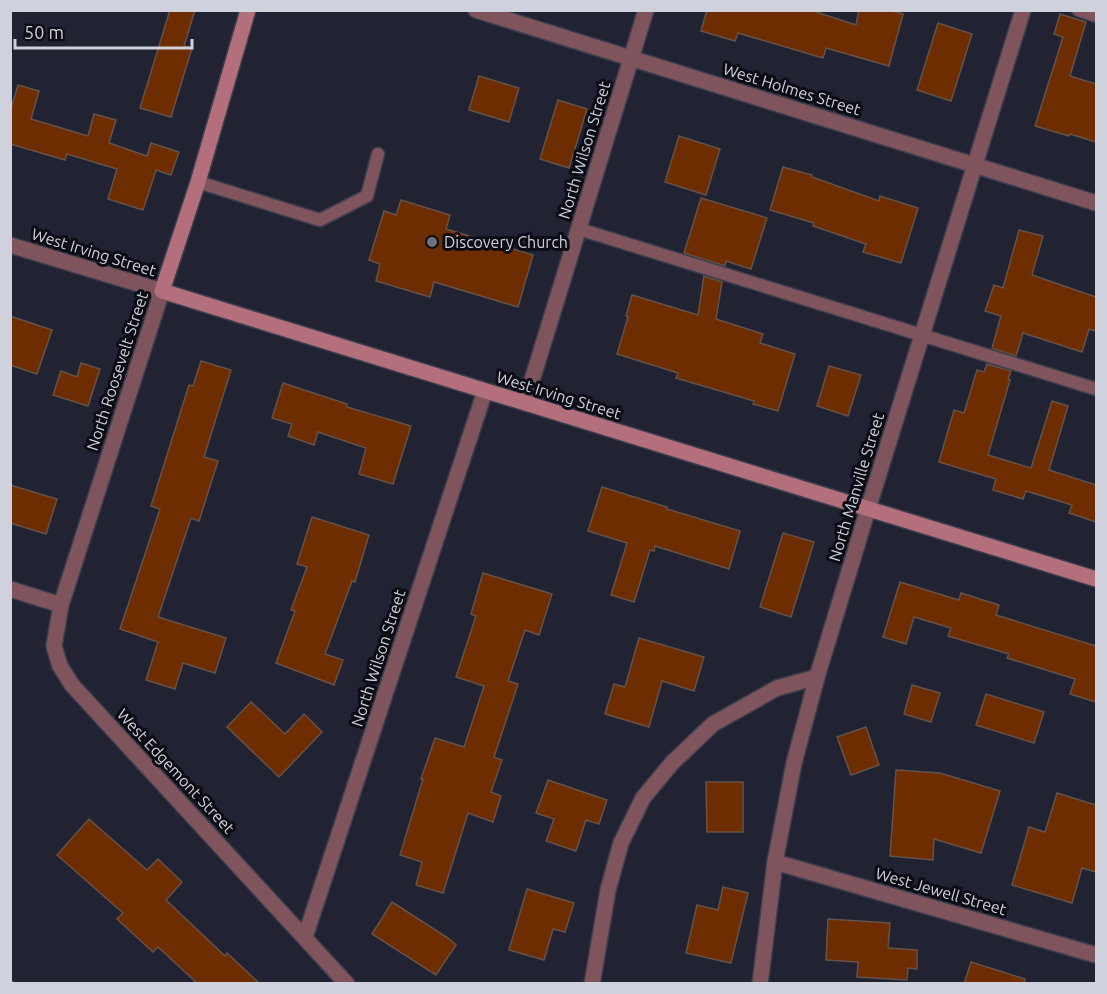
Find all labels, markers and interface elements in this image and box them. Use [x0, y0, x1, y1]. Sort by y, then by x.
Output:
scale bar [15, 12, 192, 50]
text: 50 m [24, 22, 64, 42]
street label: West Holmes Street [721, 60, 864, 119]
street label: North Wilson Street [555, 78, 614, 221]
street label: West Irving Street [30, 225, 159, 280]
place label: Discovery Church [444, 233, 568, 251]
marker: Discovery Church [425, 235, 439, 249]
street label: North Roosevelt Street [83, 289, 151, 453]
street label: West Irving Street [495, 368, 624, 423]
street label: North Manville Street [825, 410, 887, 563]
street label: North Wilson Street [347, 587, 409, 729]
street label: West Edgemont Street [114, 705, 239, 837]
street label: West Jewell Street [874, 864, 1009, 918]

